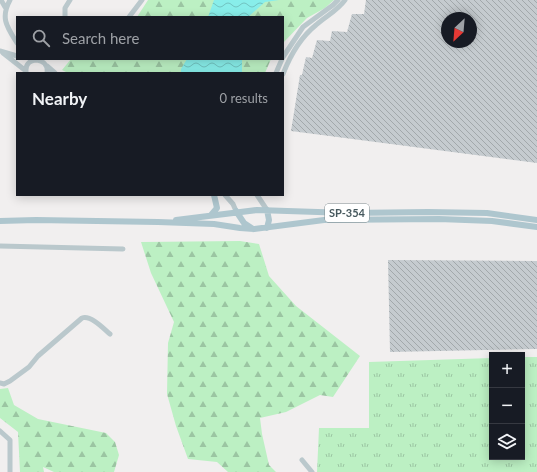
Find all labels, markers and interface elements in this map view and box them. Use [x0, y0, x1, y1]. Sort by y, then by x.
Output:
north arrow [441, 12, 477, 48]
search box [16, 16, 284, 60]
icon: search [30, 27, 52, 49]
text: Search here [62, 29, 139, 47]
text: Nearby [32, 88, 87, 109]
text: 0 results [220, 90, 268, 106]
road number: SP-354 [325, 204, 369, 222]
map controls [489, 352, 525, 460]
button: + [489, 352, 525, 388]
button: − [489, 388, 525, 424]
button: layers [489, 424, 525, 460]

